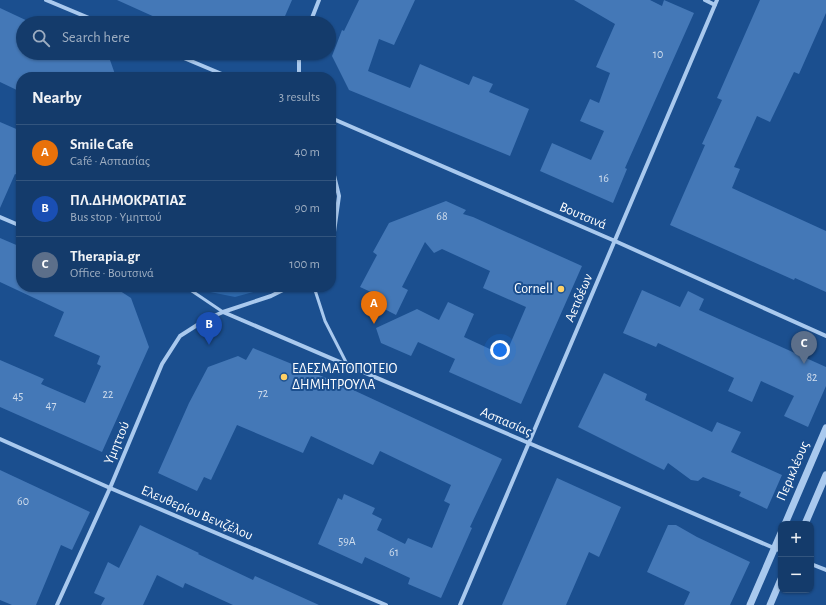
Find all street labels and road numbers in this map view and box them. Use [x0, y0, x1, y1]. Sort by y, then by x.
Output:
street label: Βουτσινά [557, 200, 609, 232]
street label: Αετιδέων [563, 272, 595, 324]
street label: Ασπασίας [478, 405, 534, 439]
street label: Υμηττού [102, 419, 132, 467]
street label: Περικλέους [774, 439, 812, 503]
street label: Ελευθερίου Βενιζέλου [139, 483, 255, 543]

